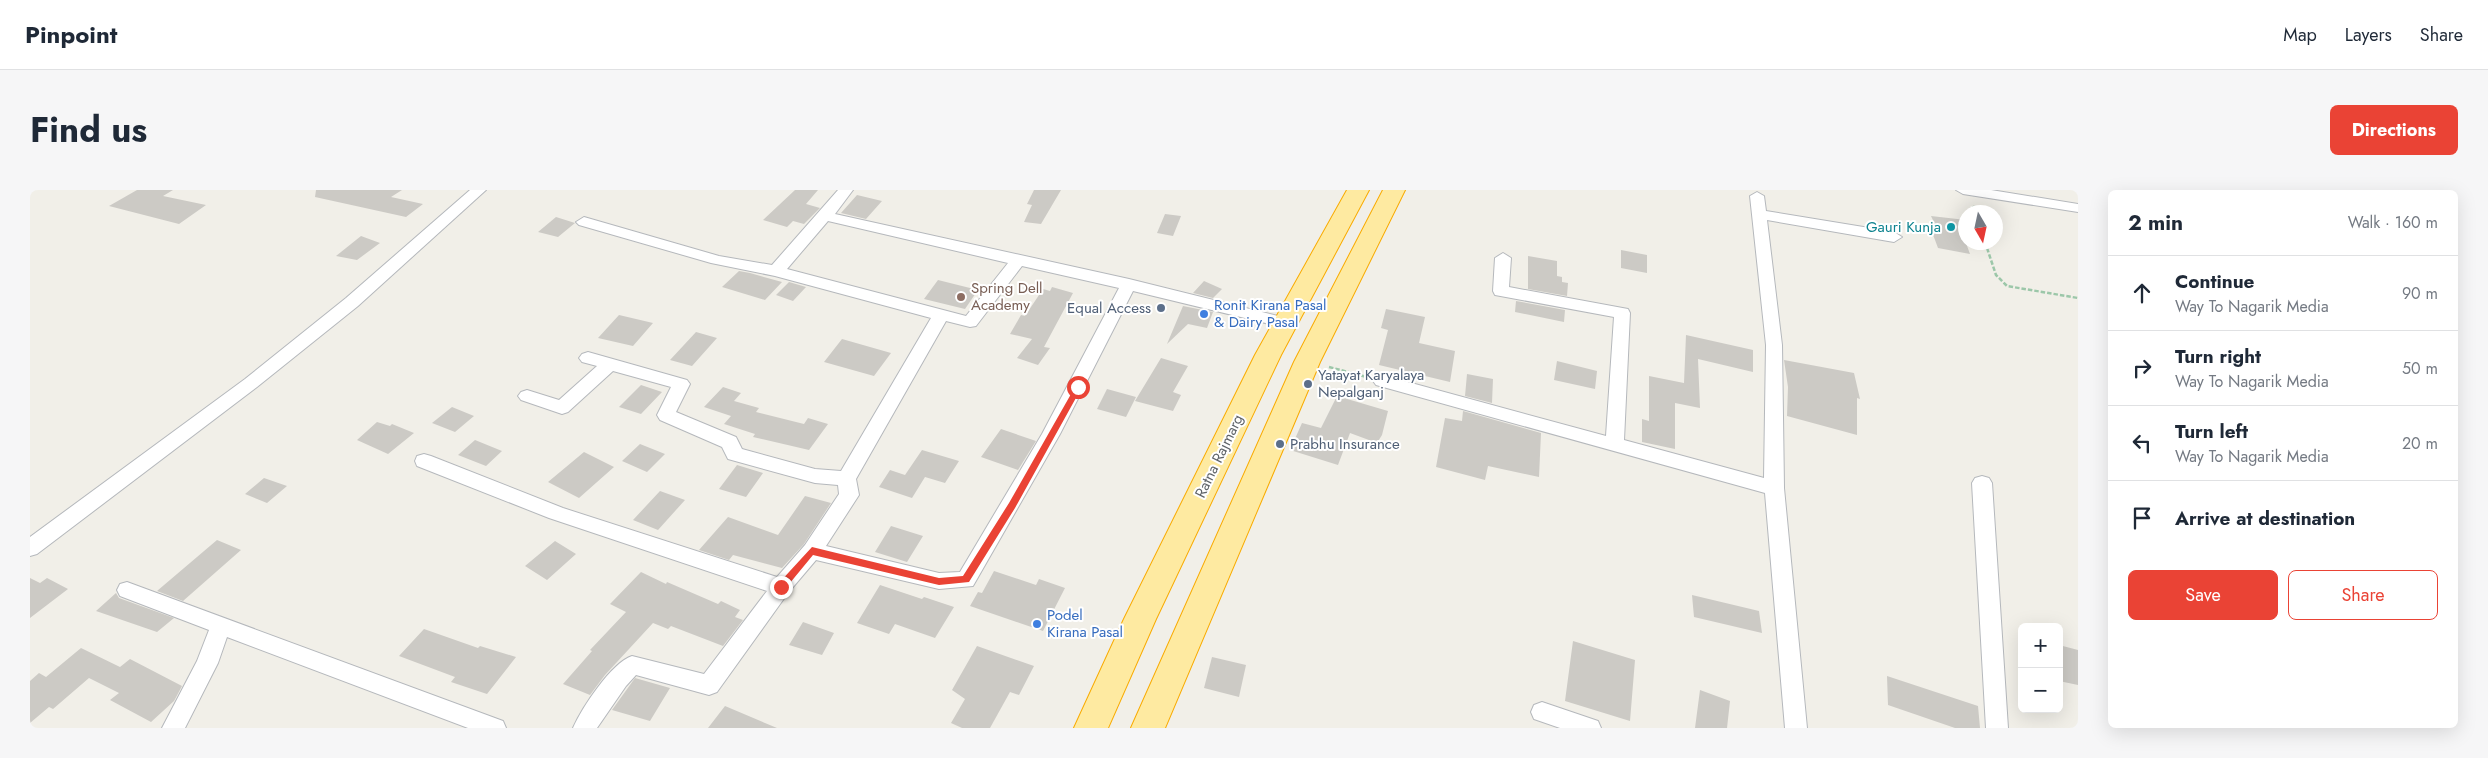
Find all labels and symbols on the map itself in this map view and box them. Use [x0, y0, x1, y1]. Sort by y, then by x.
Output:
north arrow [1958, 205, 2003, 250]
place label: Gauri Kunja [1866, 216, 1941, 238]
marker: Gauri Kunja [1945, 221, 1957, 233]
place label: Spring Dell Academy [971, 277, 1043, 316]
marker: Spring Dell Academy [955, 291, 967, 303]
place label: Ronit Kirana Pasal & Dairy Pasal [1214, 294, 1327, 333]
place label: Equal Access [1067, 297, 1151, 319]
marker: Equal Access [1155, 302, 1167, 314]
marker: Ronit Kirana Pasal & Dairy Pasal [1198, 308, 1210, 320]
place label: Yatayat Karyalaya Nepalganj [1318, 364, 1424, 403]
route start [1067, 376, 1090, 399]
marker: Yatayat Karyalaya Nepalganj [1302, 378, 1314, 390]
street label: Ratna Rajmarg [1189, 410, 1249, 502]
place label: Prabhu Insurance [1290, 433, 1400, 455]
marker: Prabhu Insurance [1274, 438, 1286, 450]
route end [770, 576, 793, 599]
place label: Podel Kirana Pasal [1047, 604, 1123, 643]
marker: Podel Kirana Pasal [1031, 618, 1043, 630]

